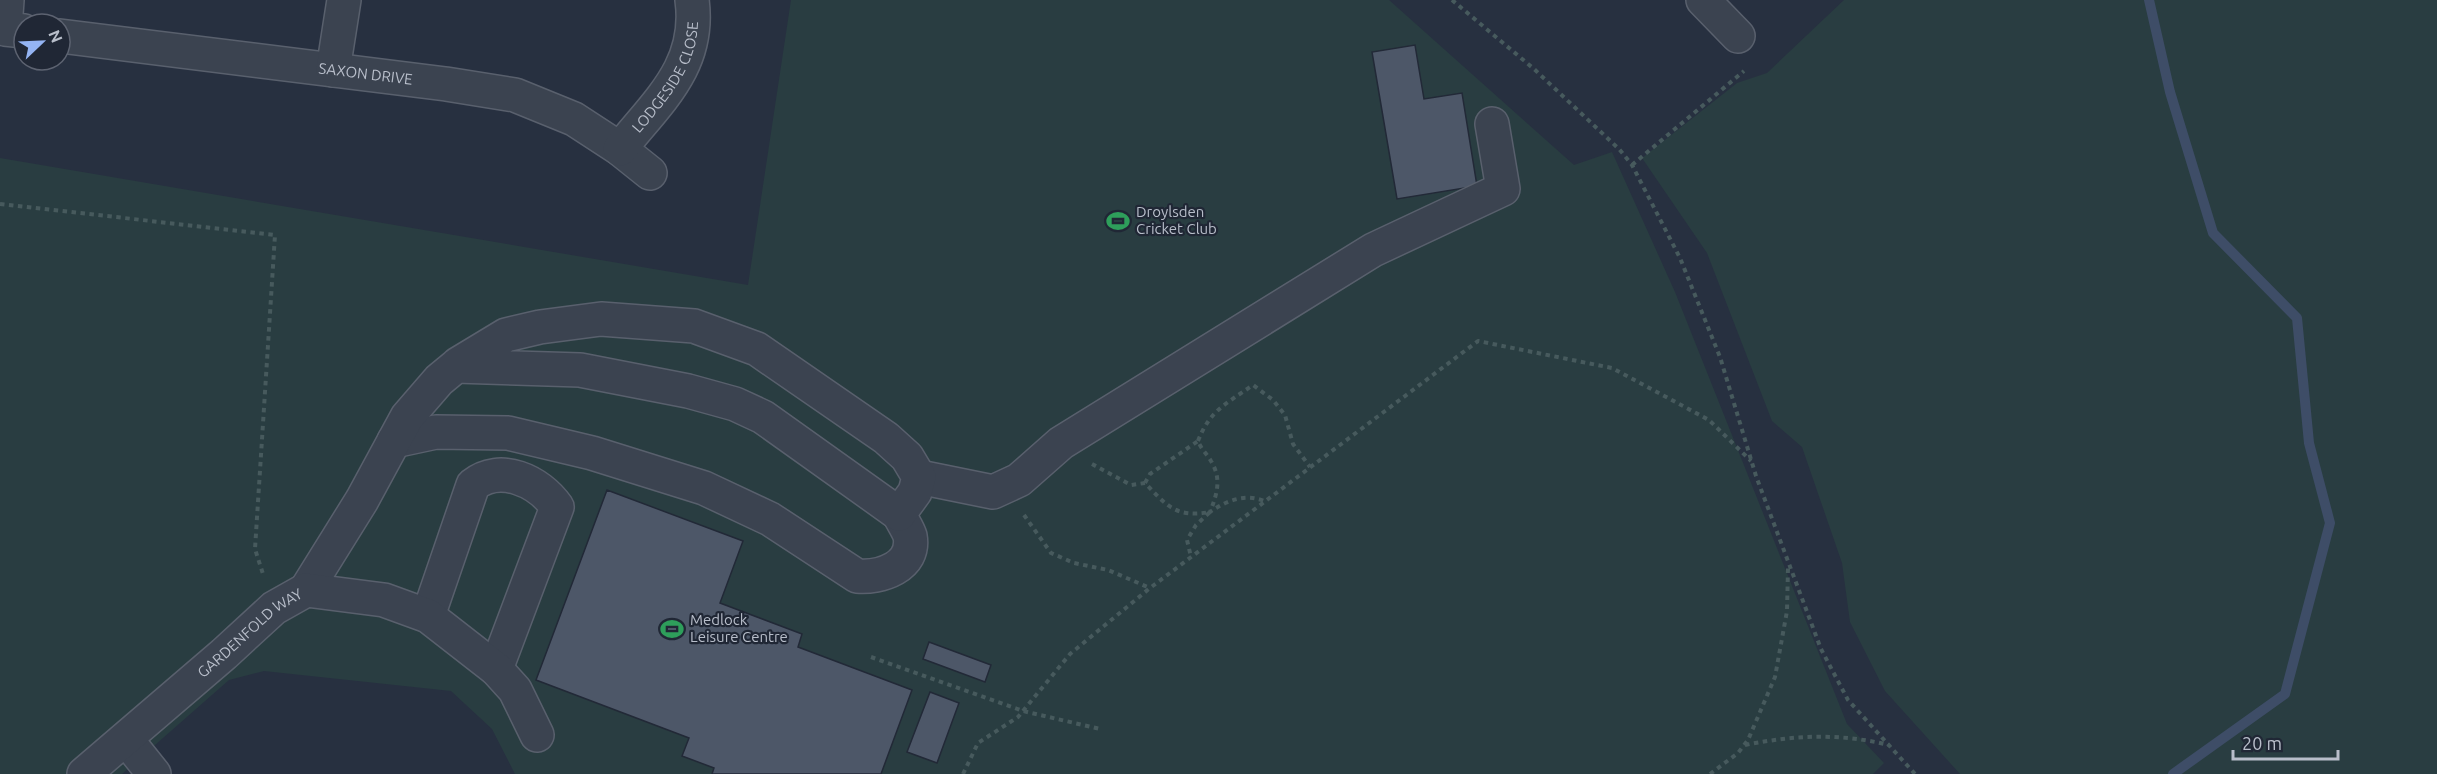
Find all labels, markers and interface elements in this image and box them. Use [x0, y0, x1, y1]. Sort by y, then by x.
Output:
north arrow [12, 12, 72, 72]
street label: LODGESIDE CLOSE [628, 21, 701, 136]
text: N [45, 27, 66, 45]
street label: SAXON DRIVE [318, 59, 414, 88]
place label: Droylsden Cricket Club [1136, 203, 1217, 237]
sports icon: Droylsden Cricket Club [1105, 208, 1131, 234]
street label: GARDENFOLD WAY [194, 585, 305, 681]
place label: Medlock Leisure Centre [690, 611, 788, 645]
sports icon: Medlock Leisure Centre [659, 616, 685, 642]
scale bar [2233, 723, 2338, 761]
text: 20 m [2242, 733, 2282, 753]

